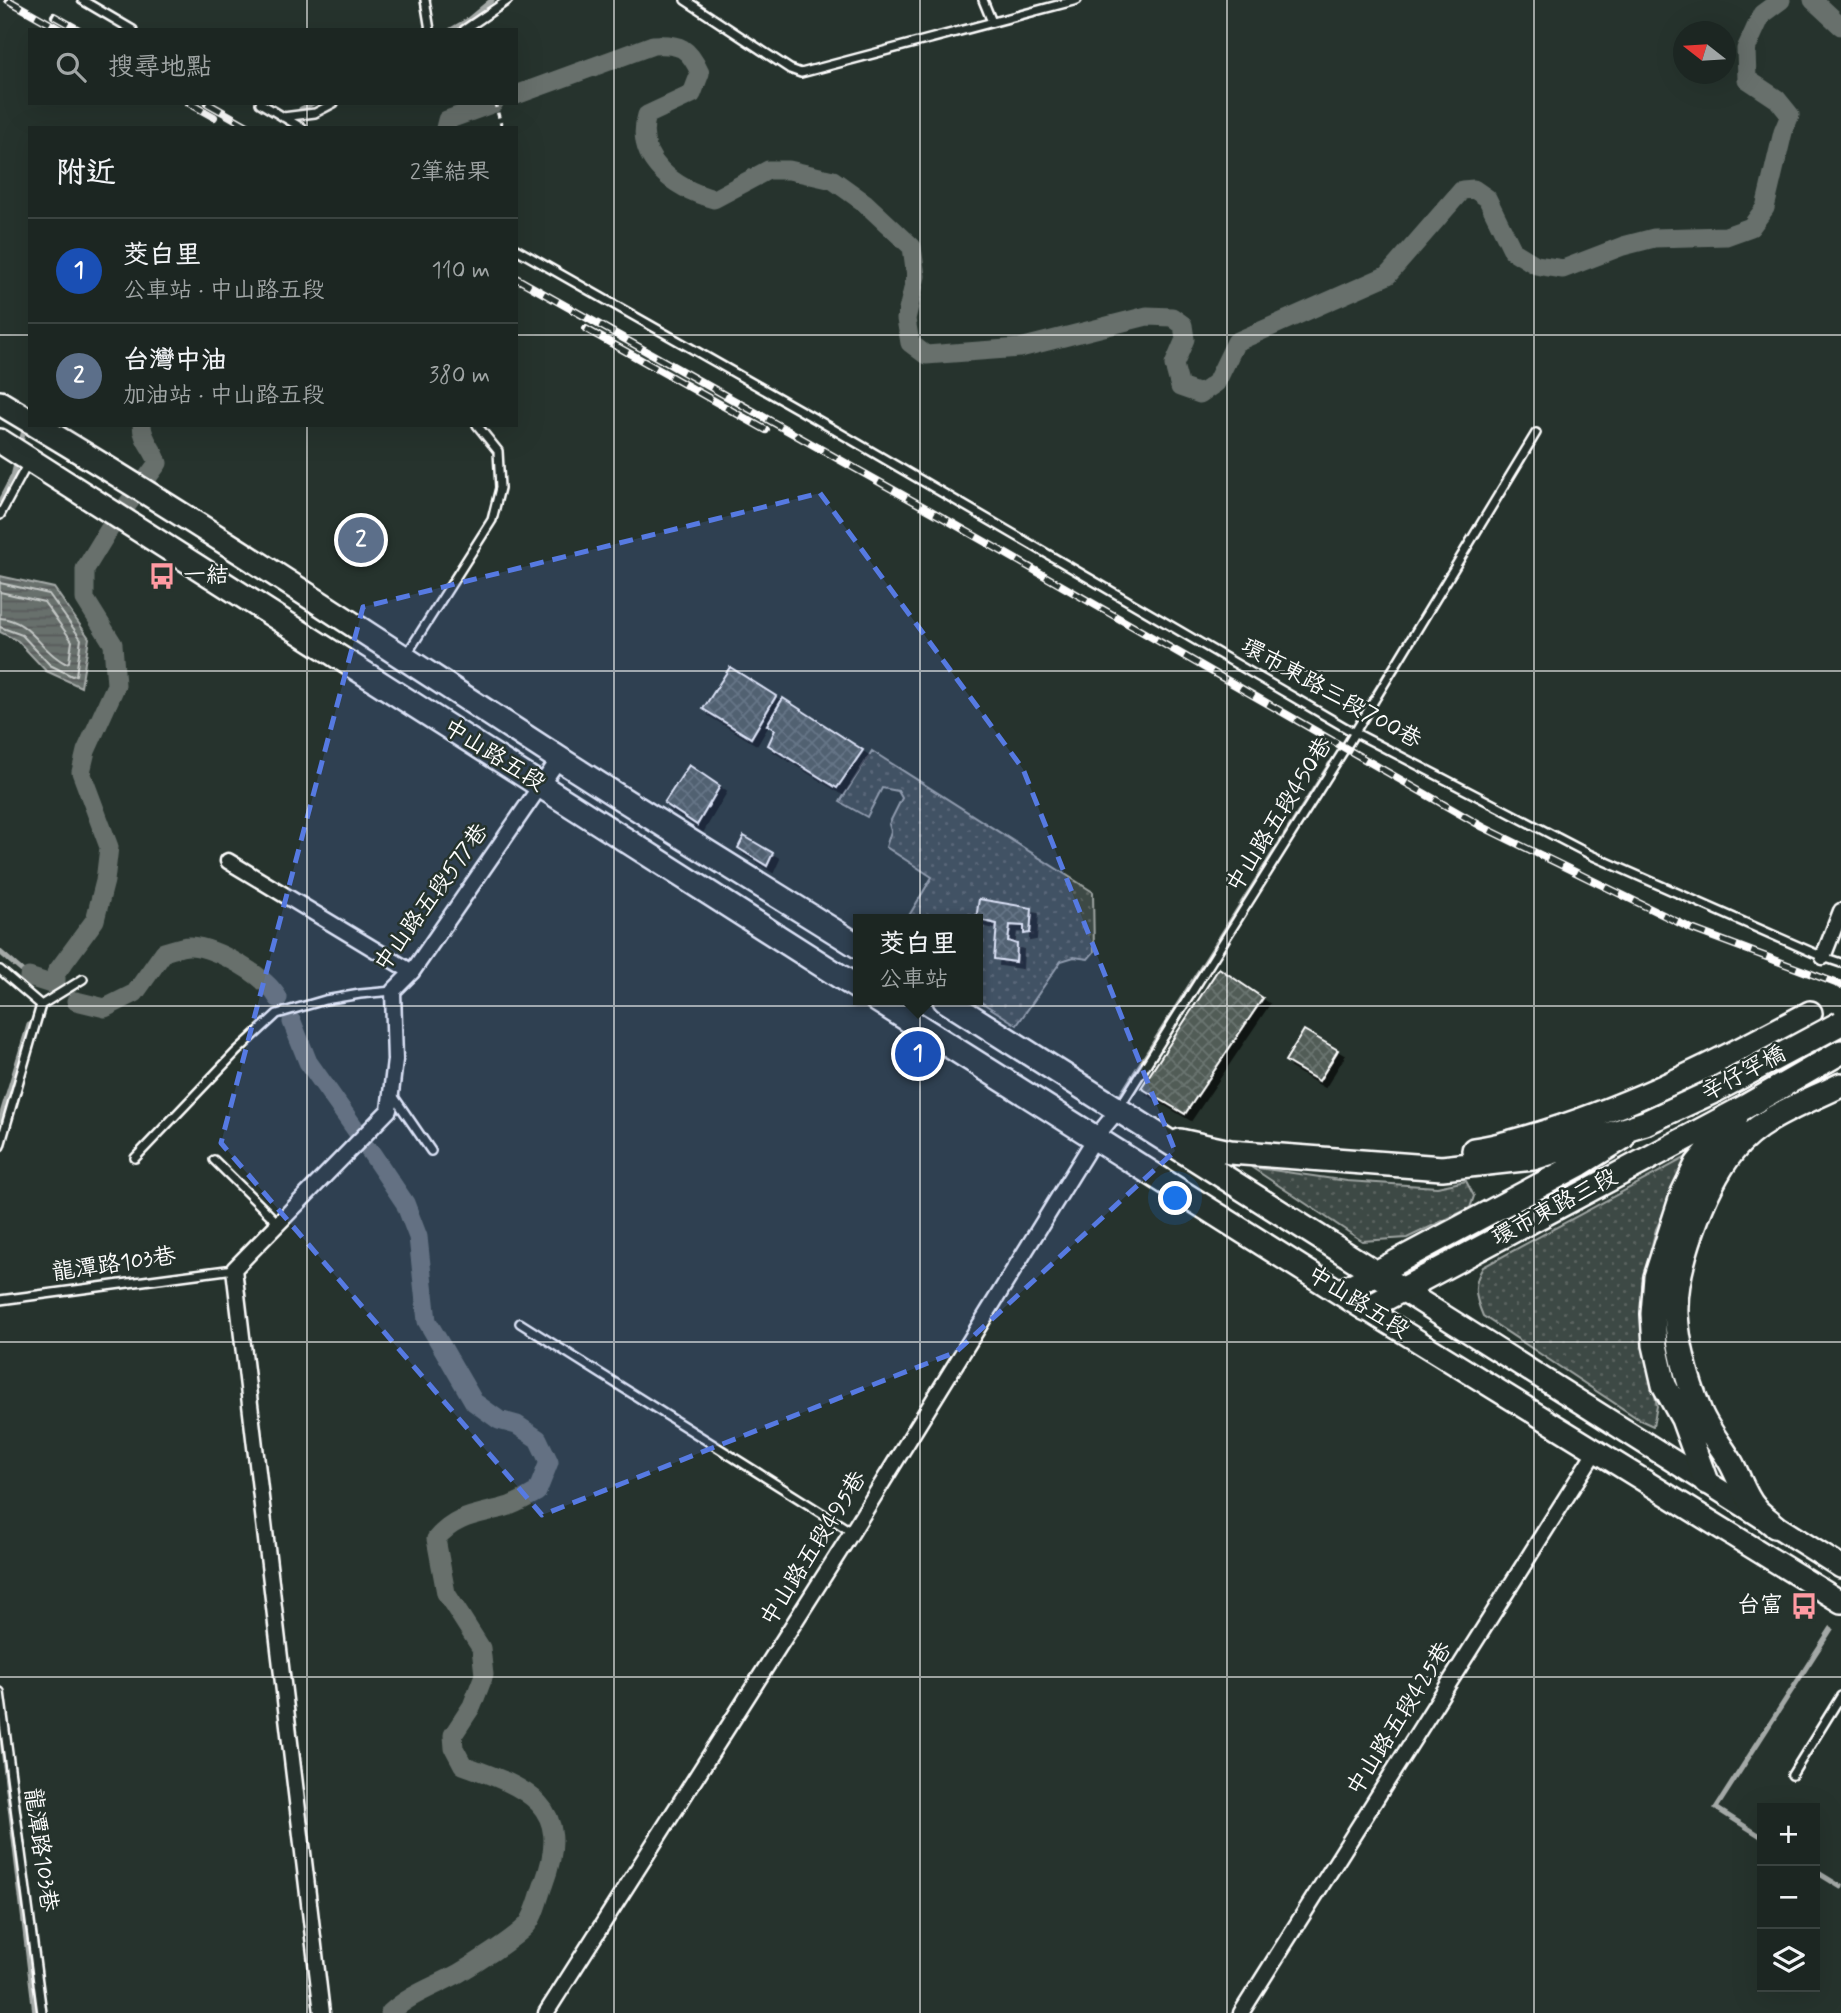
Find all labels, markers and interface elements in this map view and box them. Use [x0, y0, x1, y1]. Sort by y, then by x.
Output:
north arrow [1673, 21, 1736, 84]
search box [28, 28, 518, 105]
icon: search [52, 48, 90, 86]
text: 搜尋地點 [108, 51, 212, 85]
text: 附近 [56, 154, 116, 193]
text: 2筆結果 [410, 158, 490, 188]
text: 茭白里 [123, 239, 201, 273]
text: 1 [74, 256, 84, 286]
text: 110 m [431, 256, 490, 286]
text: 公車站 · 中山路五段 [123, 276, 325, 306]
text: 台灣中油 [123, 344, 227, 378]
text: 2 [73, 361, 85, 391]
text: 380 m [429, 361, 490, 391]
text: 加油站 · 中山路五段 [123, 381, 325, 411]
pin: 2 [338, 514, 384, 566]
bus stop icon: 一結 [147, 561, 177, 591]
place label: 一結 [183, 561, 229, 591]
street label: 環市東路三段700巷 [1235, 632, 1427, 757]
street label: 中山路五段 [437, 713, 551, 799]
street label: 中山路五段450巷 [1220, 731, 1340, 898]
street label: 中山路五段577巷 [368, 817, 497, 978]
popup [853, 914, 983, 1005]
text: 茭白里 [879, 928, 957, 962]
text: 公車站 [879, 965, 948, 995]
pin: 1 [895, 1028, 941, 1080]
street label: 辛仔罕橋 [1696, 1039, 1792, 1109]
street label: 環市東路三段 [1487, 1162, 1623, 1254]
your location [1158, 1181, 1192, 1215]
street label: 龍潭路103巷 [50, 1241, 179, 1289]
street label: 中山路五段 [1301, 1260, 1415, 1346]
street label: 中山路五段495巷 [754, 1465, 874, 1632]
place label: 台富 [1737, 1591, 1783, 1621]
bus stop icon: 台富 [1789, 1591, 1819, 1621]
street label: 中山路五段425巷 [1341, 1635, 1460, 1802]
street label: 龍潭路103巷 [16, 1786, 64, 1915]
map controls [1757, 1803, 1820, 1992]
button: + [1757, 1803, 1820, 1866]
button: − [1757, 1866, 1820, 1929]
button: layers [1757, 1929, 1820, 1992]

